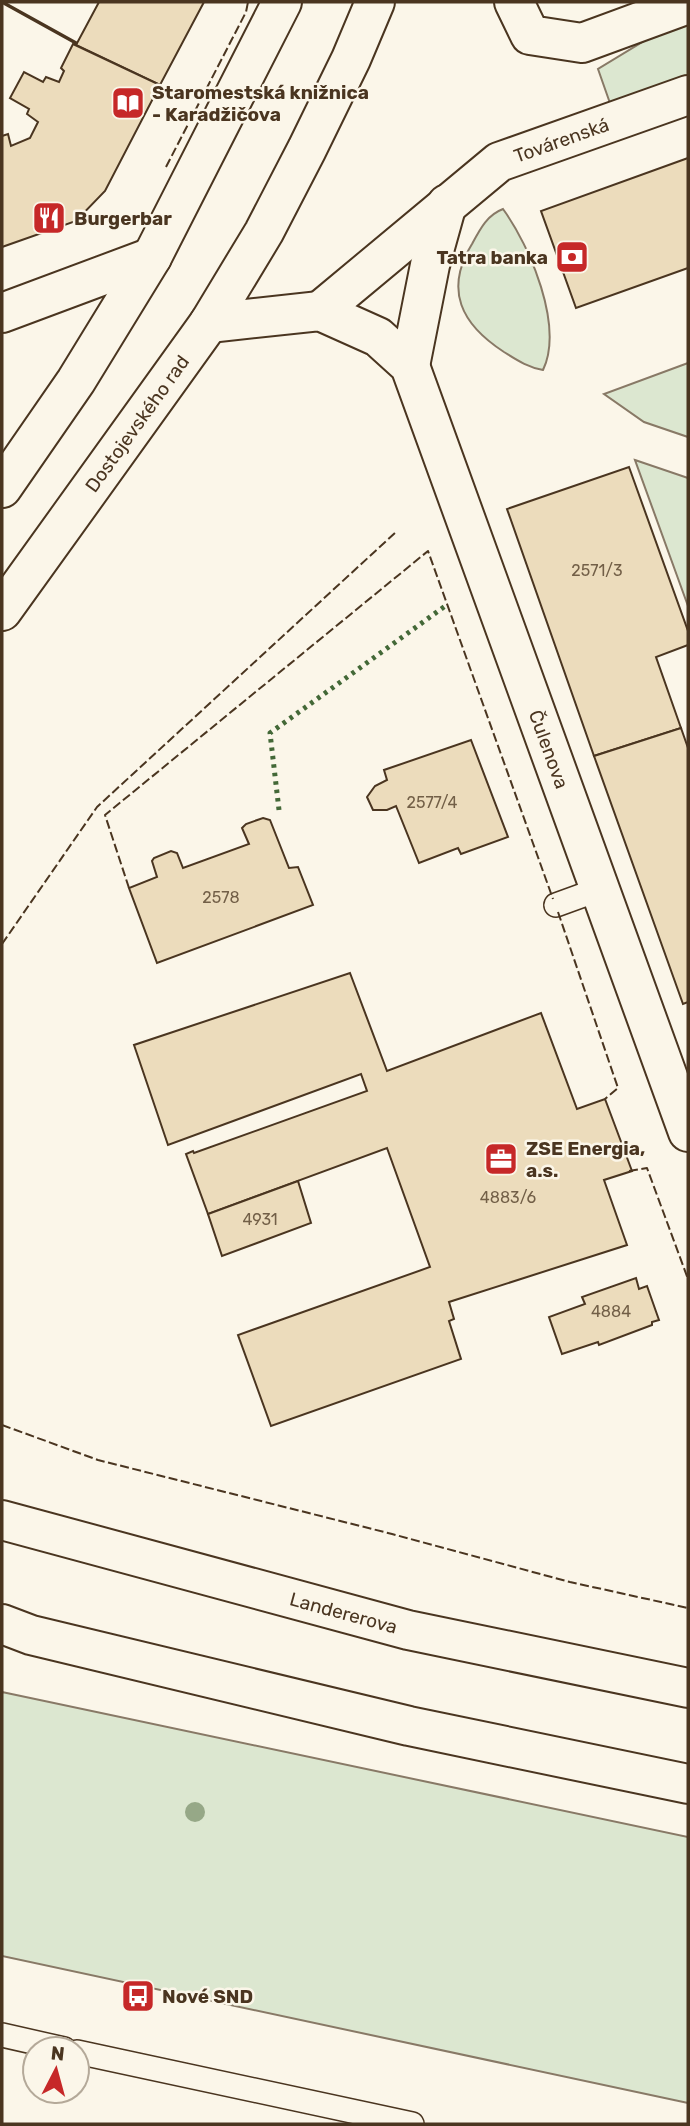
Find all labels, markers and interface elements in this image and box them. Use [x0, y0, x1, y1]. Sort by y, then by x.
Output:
place label: Staromestská knižnica - Karadžičova [152, 81, 369, 126]
library icon: Staromestská knižnica - Karadžičova [109, 84, 147, 122]
street label: Továrenská [511, 113, 612, 168]
restaurant icon: Burgerbar [30, 199, 68, 237]
place label: Burgerbar [74, 207, 172, 230]
bank icon: Tatra banka [553, 238, 591, 276]
place label: Tatra banka [436, 246, 548, 269]
street label: Dostojevského rad [80, 351, 194, 497]
house number: 2571/3 [571, 561, 623, 580]
street label: Čulenova [524, 707, 573, 792]
house number: 2577/4 [406, 793, 458, 812]
house number: 2578 [202, 888, 240, 907]
place label: ZSE Energia, a.s. [526, 1137, 645, 1182]
office icon: ZSE Energia, a.s. [482, 1140, 520, 1178]
house number: 4883/6 [480, 1188, 537, 1207]
house number: 4931 [242, 1210, 278, 1229]
house number: 4884 [591, 1302, 631, 1321]
street label: Landererova [287, 1587, 400, 1639]
bus stop icon: Nové SND [119, 1977, 157, 2015]
place label: Nové SND [162, 1985, 253, 2008]
north arrow [21, 2035, 91, 2105]
text: N [50, 2041, 66, 2066]

